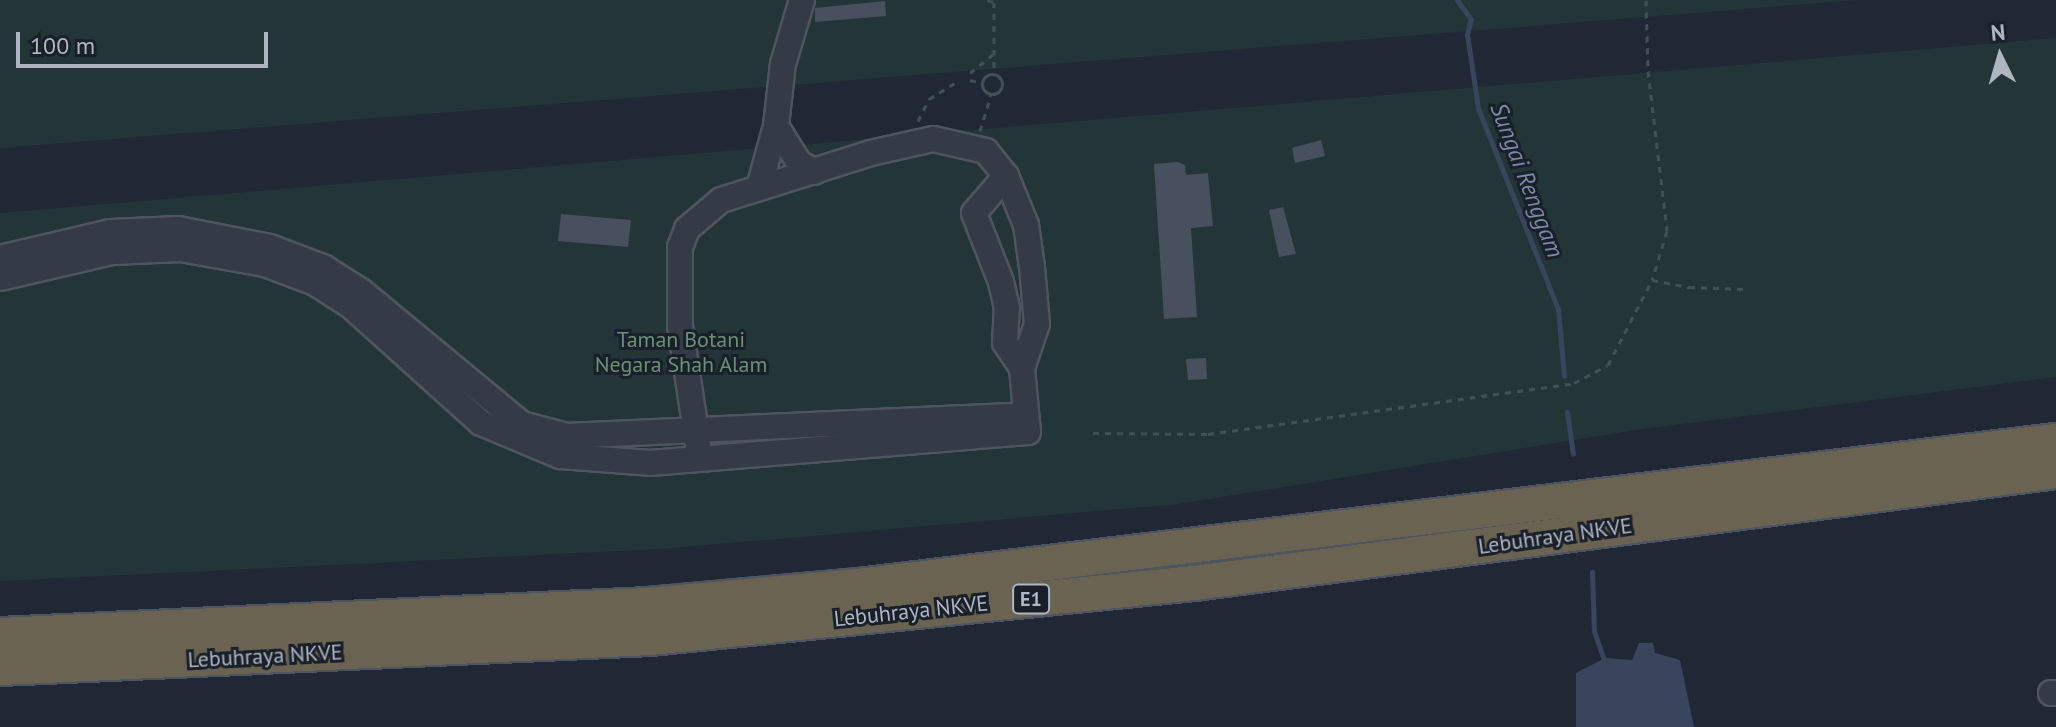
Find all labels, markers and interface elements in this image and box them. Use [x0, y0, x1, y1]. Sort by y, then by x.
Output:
scale bar [20, 16, 272, 66]
north arrow [1960, 16, 2040, 96]
text: N [1989, 18, 2006, 47]
text: 100 m [30, 30, 95, 61]
water label: Sungai Renggam [1484, 98, 1570, 262]
park label: Taman Botani Negara Shah Alam [594, 326, 768, 378]
street label: Lebuhraya NKVE [1476, 512, 1634, 560]
road number: E1 [1011, 583, 1051, 615]
street label: Lebuhraya NKVE [833, 590, 989, 632]
street label: Lebuhraya NKVE [187, 639, 343, 673]

